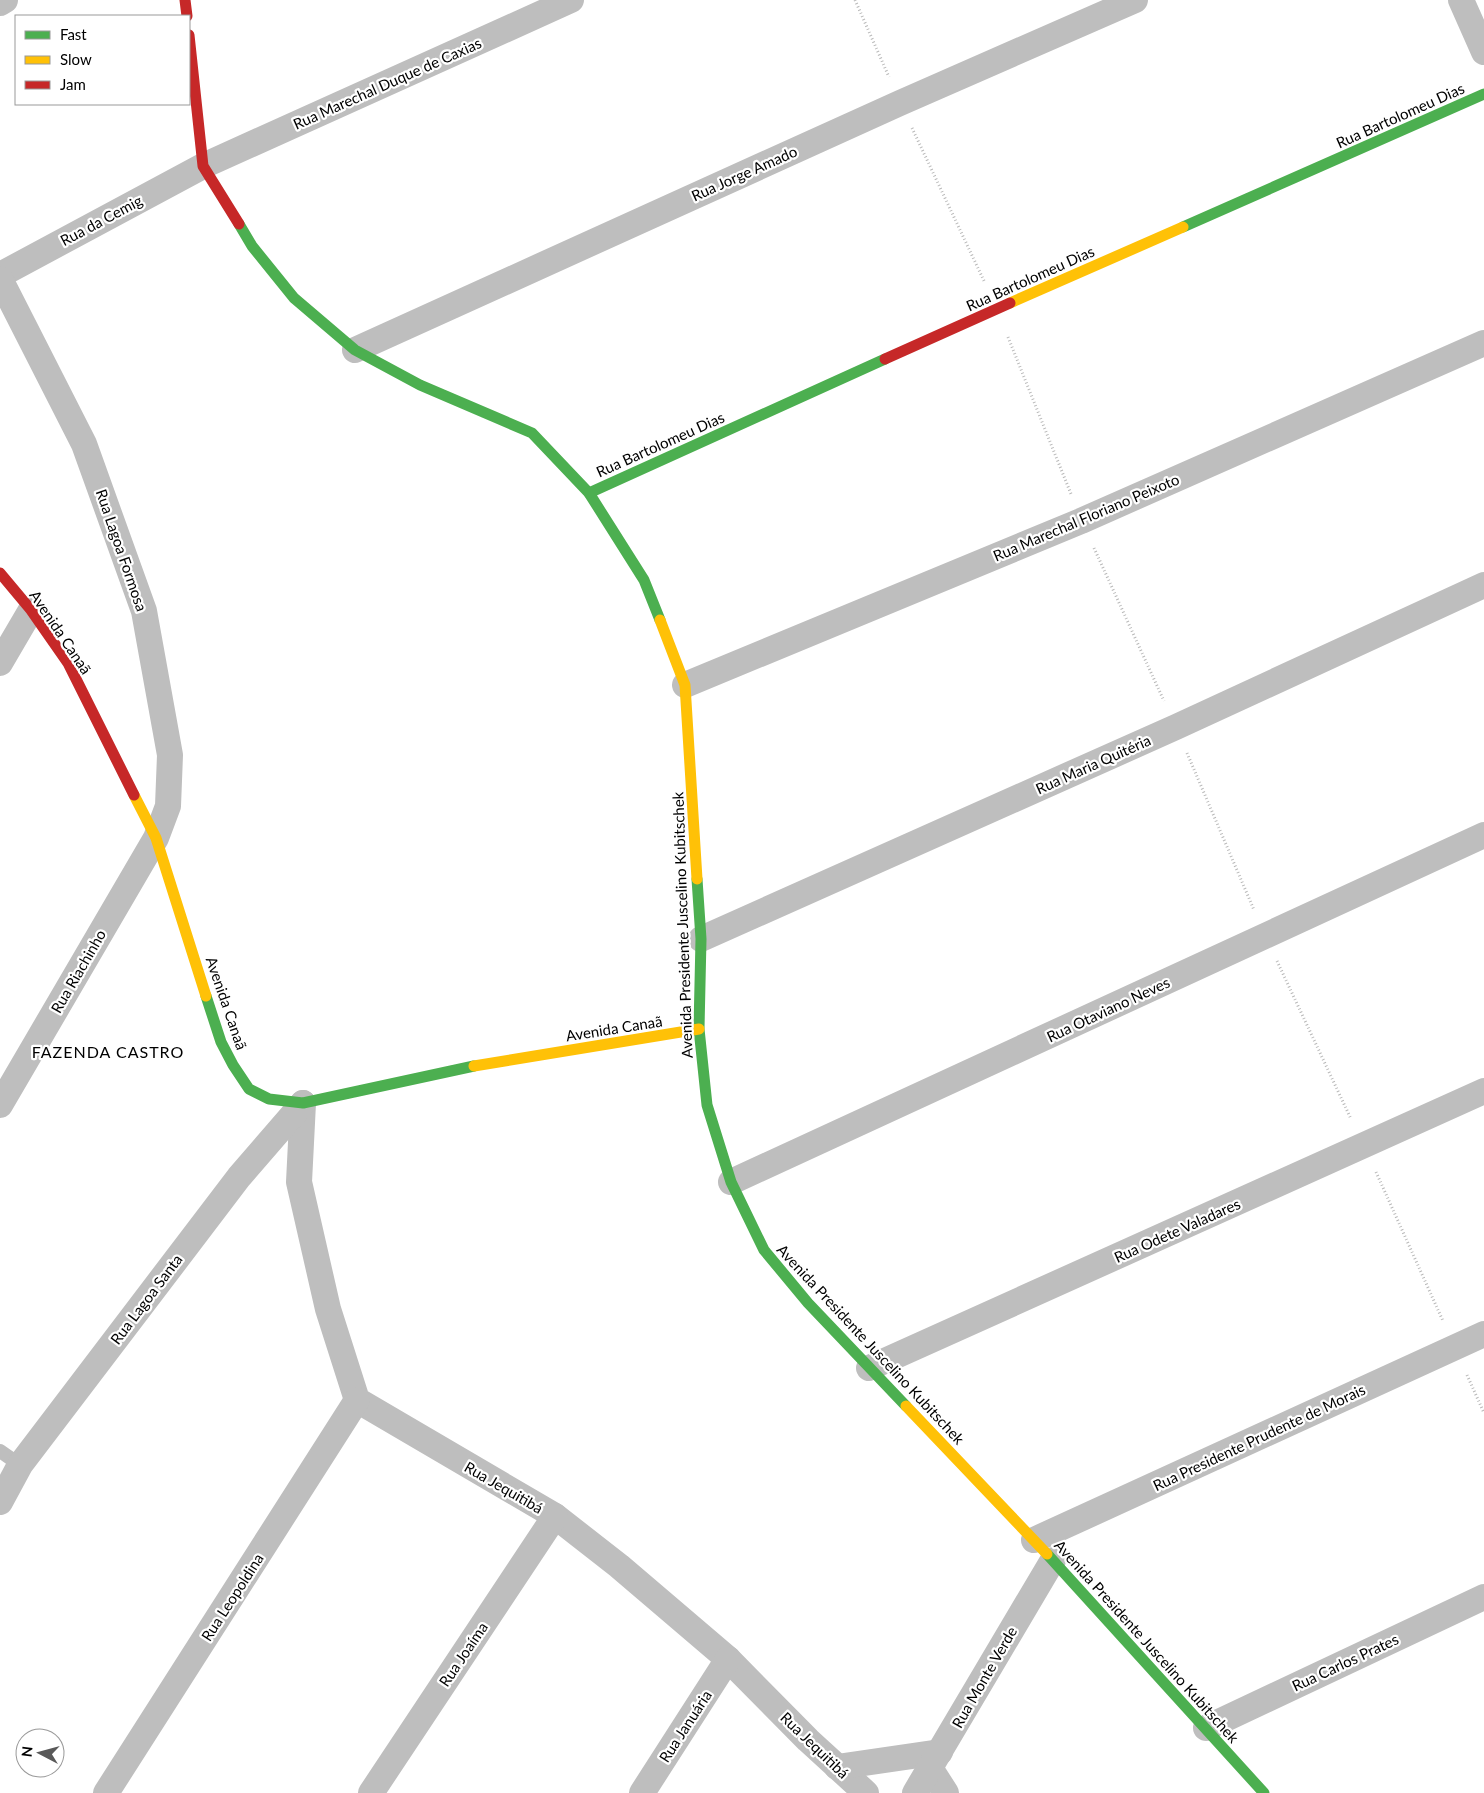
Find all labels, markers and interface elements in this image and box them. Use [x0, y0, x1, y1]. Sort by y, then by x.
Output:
legend [15, 15, 190, 105]
text: Fast [60, 25, 87, 43]
street label: Rua Marechal Duque de Caxias [290, 33, 484, 133]
text: Slow [60, 50, 92, 68]
text: Jam [60, 75, 86, 93]
street label: Rua Bartolomeu Dias [1333, 79, 1467, 151]
street label: Rua Jorge Amado [688, 142, 800, 204]
street label: Rua da Cemig [57, 191, 145, 249]
street label: Rua Bartolomeu Dias [963, 242, 1097, 314]
street label: Rua Bartolomeu Dias [593, 408, 727, 480]
street label: Rua Marechal Floriano Peixoto [990, 470, 1182, 564]
street label: Rua Lagoa Formosa [93, 487, 151, 613]
street label: Avenida Canaã [26, 587, 96, 677]
street label: Rua Maria Quitéria [1033, 731, 1153, 797]
street label: Avenida Presidente Juscelino Kubitschek [668, 791, 696, 1059]
street label: Rua Riachinho [47, 926, 109, 1016]
street label: Avenida Canaã [203, 954, 251, 1052]
street label: Rua Otaviano Neves [1044, 973, 1172, 1045]
street label: Avenida Canaã [564, 1011, 664, 1045]
district label: FAZENDA CASTRO [32, 1042, 184, 1061]
street label: Rua Odete Valadares [1111, 1194, 1243, 1266]
street label: Avenida Presidente Juscelino Kubitschek [774, 1240, 969, 1448]
street label: Rua Lagoa Santa [106, 1250, 186, 1348]
street label: Rua Presidente Prudente de Morais [1150, 1380, 1368, 1494]
street label: Rua Jequitibá [461, 1457, 547, 1517]
street label: Avenida Presidente Juscelino Kubitschek [1051, 1536, 1243, 1746]
street label: Rua Leopoldina [197, 1550, 267, 1644]
street label: Rua Joaíma [435, 1618, 491, 1690]
street label: Rua Monte Verde [948, 1623, 1020, 1731]
street label: Rua Carlos Prates [1289, 1629, 1401, 1695]
street label: Rua Januária [655, 1686, 715, 1766]
street label: Rua Jequitibá [777, 1708, 853, 1782]
north arrow [15, 1728, 65, 1778]
text: N [18, 1745, 36, 1758]

